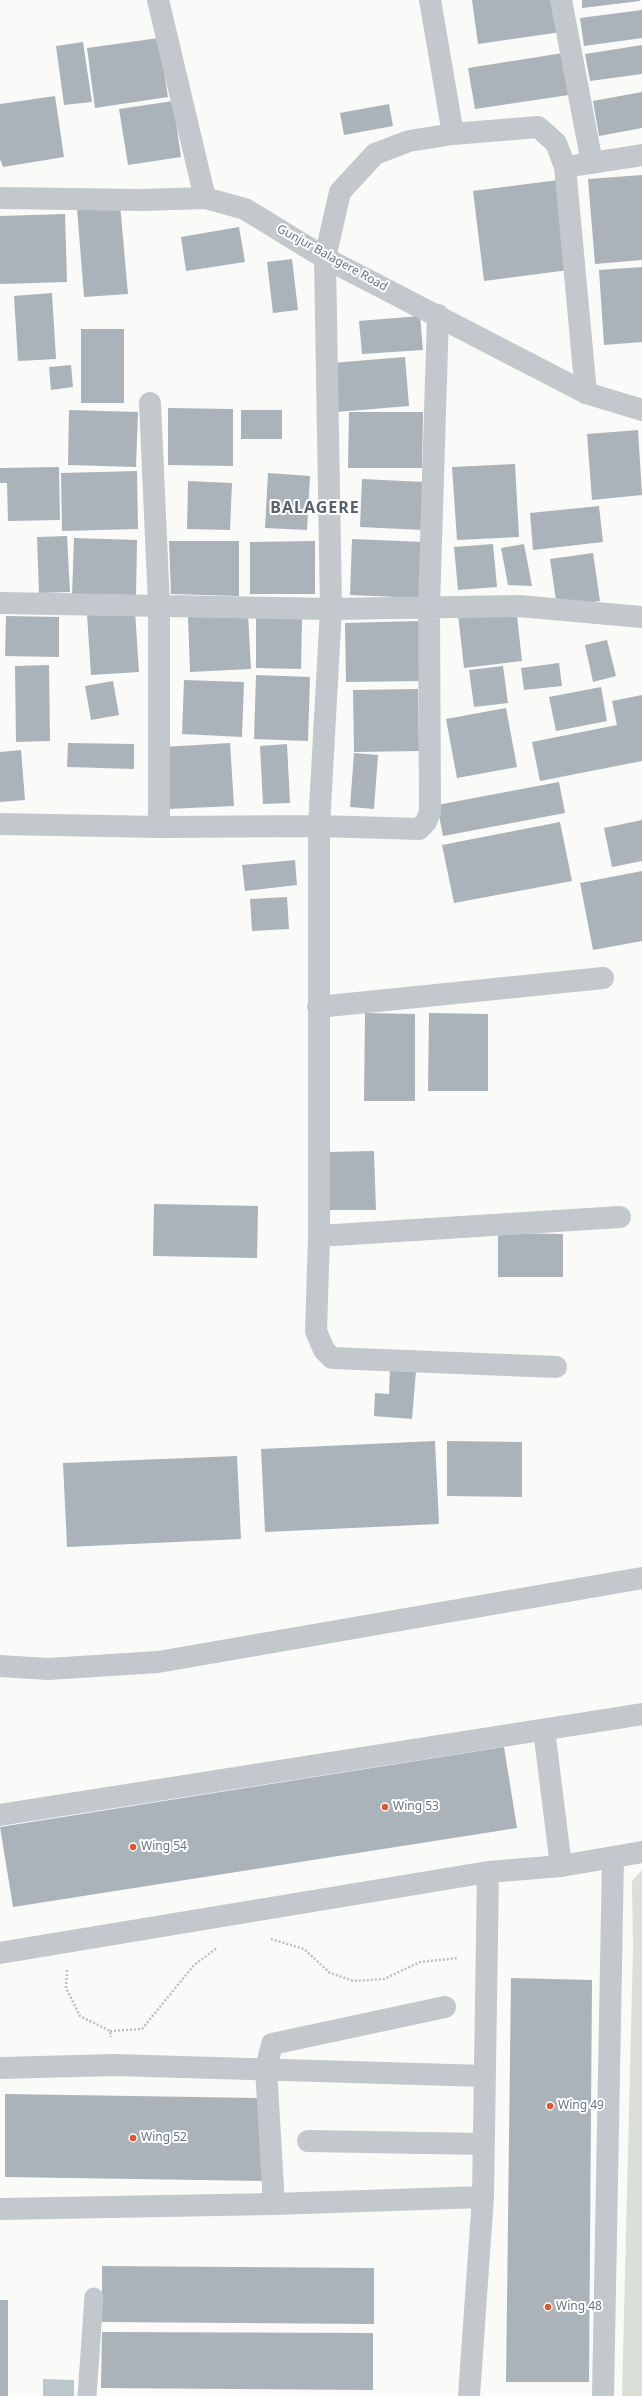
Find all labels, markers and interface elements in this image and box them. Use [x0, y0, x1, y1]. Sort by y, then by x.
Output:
street label: Gunjur Balagere Road [274, 222, 390, 294]
district label: BALAGERE [270, 498, 360, 518]
place label: Wing 53 [393, 1800, 439, 1814]
marker: Wing 53 [380, 1802, 390, 1812]
place label: Wing 54 [141, 1840, 187, 1854]
marker: Wing 54 [128, 1842, 138, 1852]
place label: Wing 49 [558, 2099, 604, 2113]
marker: Wing 49 [545, 2101, 555, 2111]
place label: Wing 52 [141, 2131, 187, 2145]
marker: Wing 52 [128, 2133, 138, 2143]
place label: Wing 48 [556, 2300, 602, 2314]
marker: Wing 48 [543, 2302, 553, 2312]

